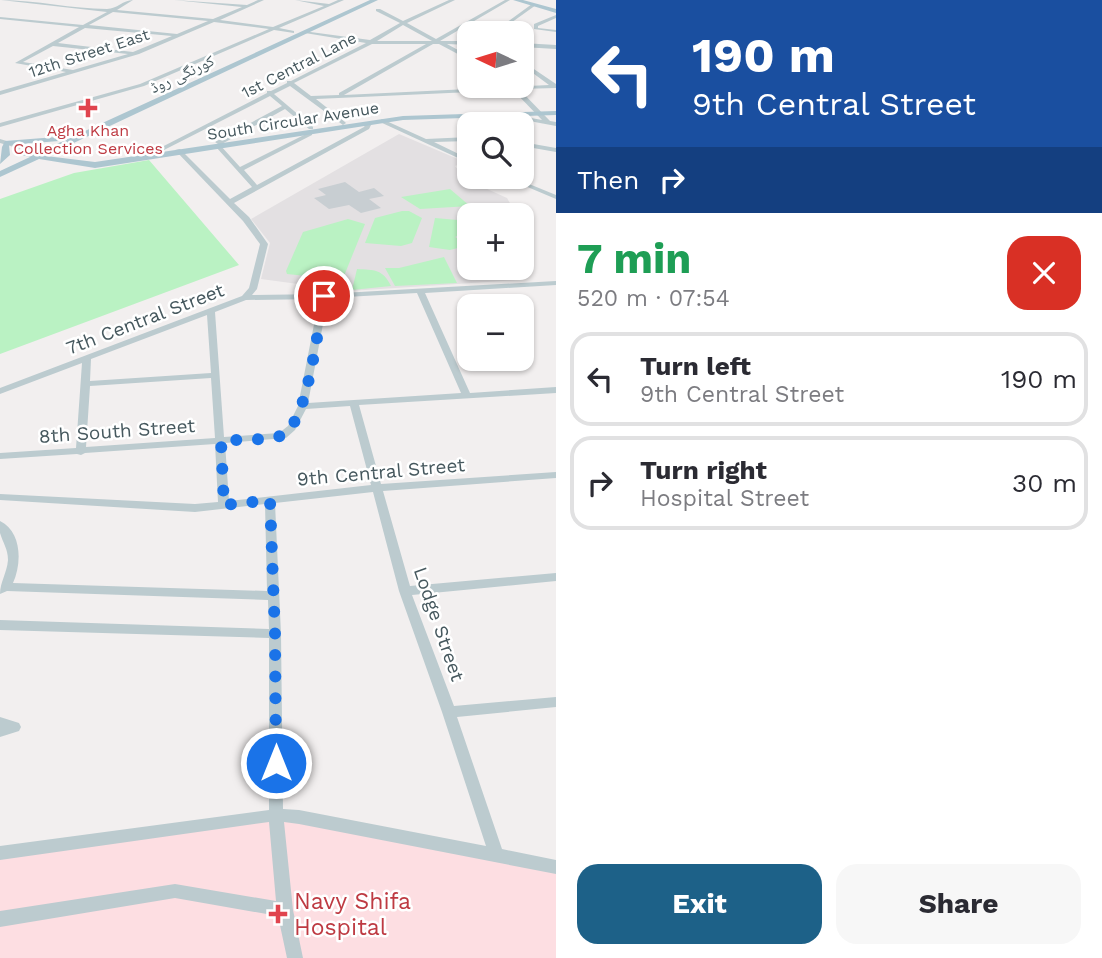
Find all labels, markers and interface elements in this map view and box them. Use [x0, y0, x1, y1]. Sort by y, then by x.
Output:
north arrow [457, 21, 534, 98]
map controls [457, 21, 534, 371]
street label: 12th Street East [26, 24, 152, 81]
text: 190 m [692, 26, 835, 84]
street label: 1st Central Lane [238, 28, 360, 102]
icon: left [577, 28, 668, 119]
street label: کورنگی روڈ [147, 51, 218, 98]
text: 9th Central Street [692, 85, 976, 123]
marker: Agha Khan Collection Services [78, 98, 98, 118]
street label: South Circular Avenue [206, 98, 380, 144]
button: search [457, 112, 534, 189]
place label: Agha Khan Collection Services [13, 121, 163, 158]
icon: right [653, 161, 691, 199]
text: Then [577, 165, 639, 195]
button: + [457, 203, 534, 280]
text: 7 min [577, 234, 691, 283]
button: close [1007, 236, 1081, 310]
pin [294, 266, 354, 326]
icon: arrive [305, 277, 343, 315]
street label: 7th Central Street [63, 278, 227, 360]
text: 520 m · 07:54 [577, 285, 730, 312]
button: − [457, 294, 534, 371]
text: Turn left [640, 351, 751, 381]
icon: left [581, 360, 619, 398]
text: 190 m [1001, 364, 1077, 394]
text: 9th Central Street [640, 381, 844, 408]
street label: 8th South Street [38, 414, 196, 448]
street label: 9th Central Street [296, 453, 466, 491]
text: Turn right [640, 455, 767, 485]
icon: right [581, 464, 619, 502]
text: 30 m [1012, 468, 1077, 498]
text: Hospital Street [640, 485, 809, 512]
street label: Lodge Street [409, 564, 469, 684]
position arrow [239, 726, 313, 800]
button: Exit [577, 864, 822, 944]
button: Share [836, 864, 1081, 944]
place label: Navy Shifa Hospital [294, 888, 411, 941]
marker: Navy Shifa Hospital [268, 904, 288, 924]

